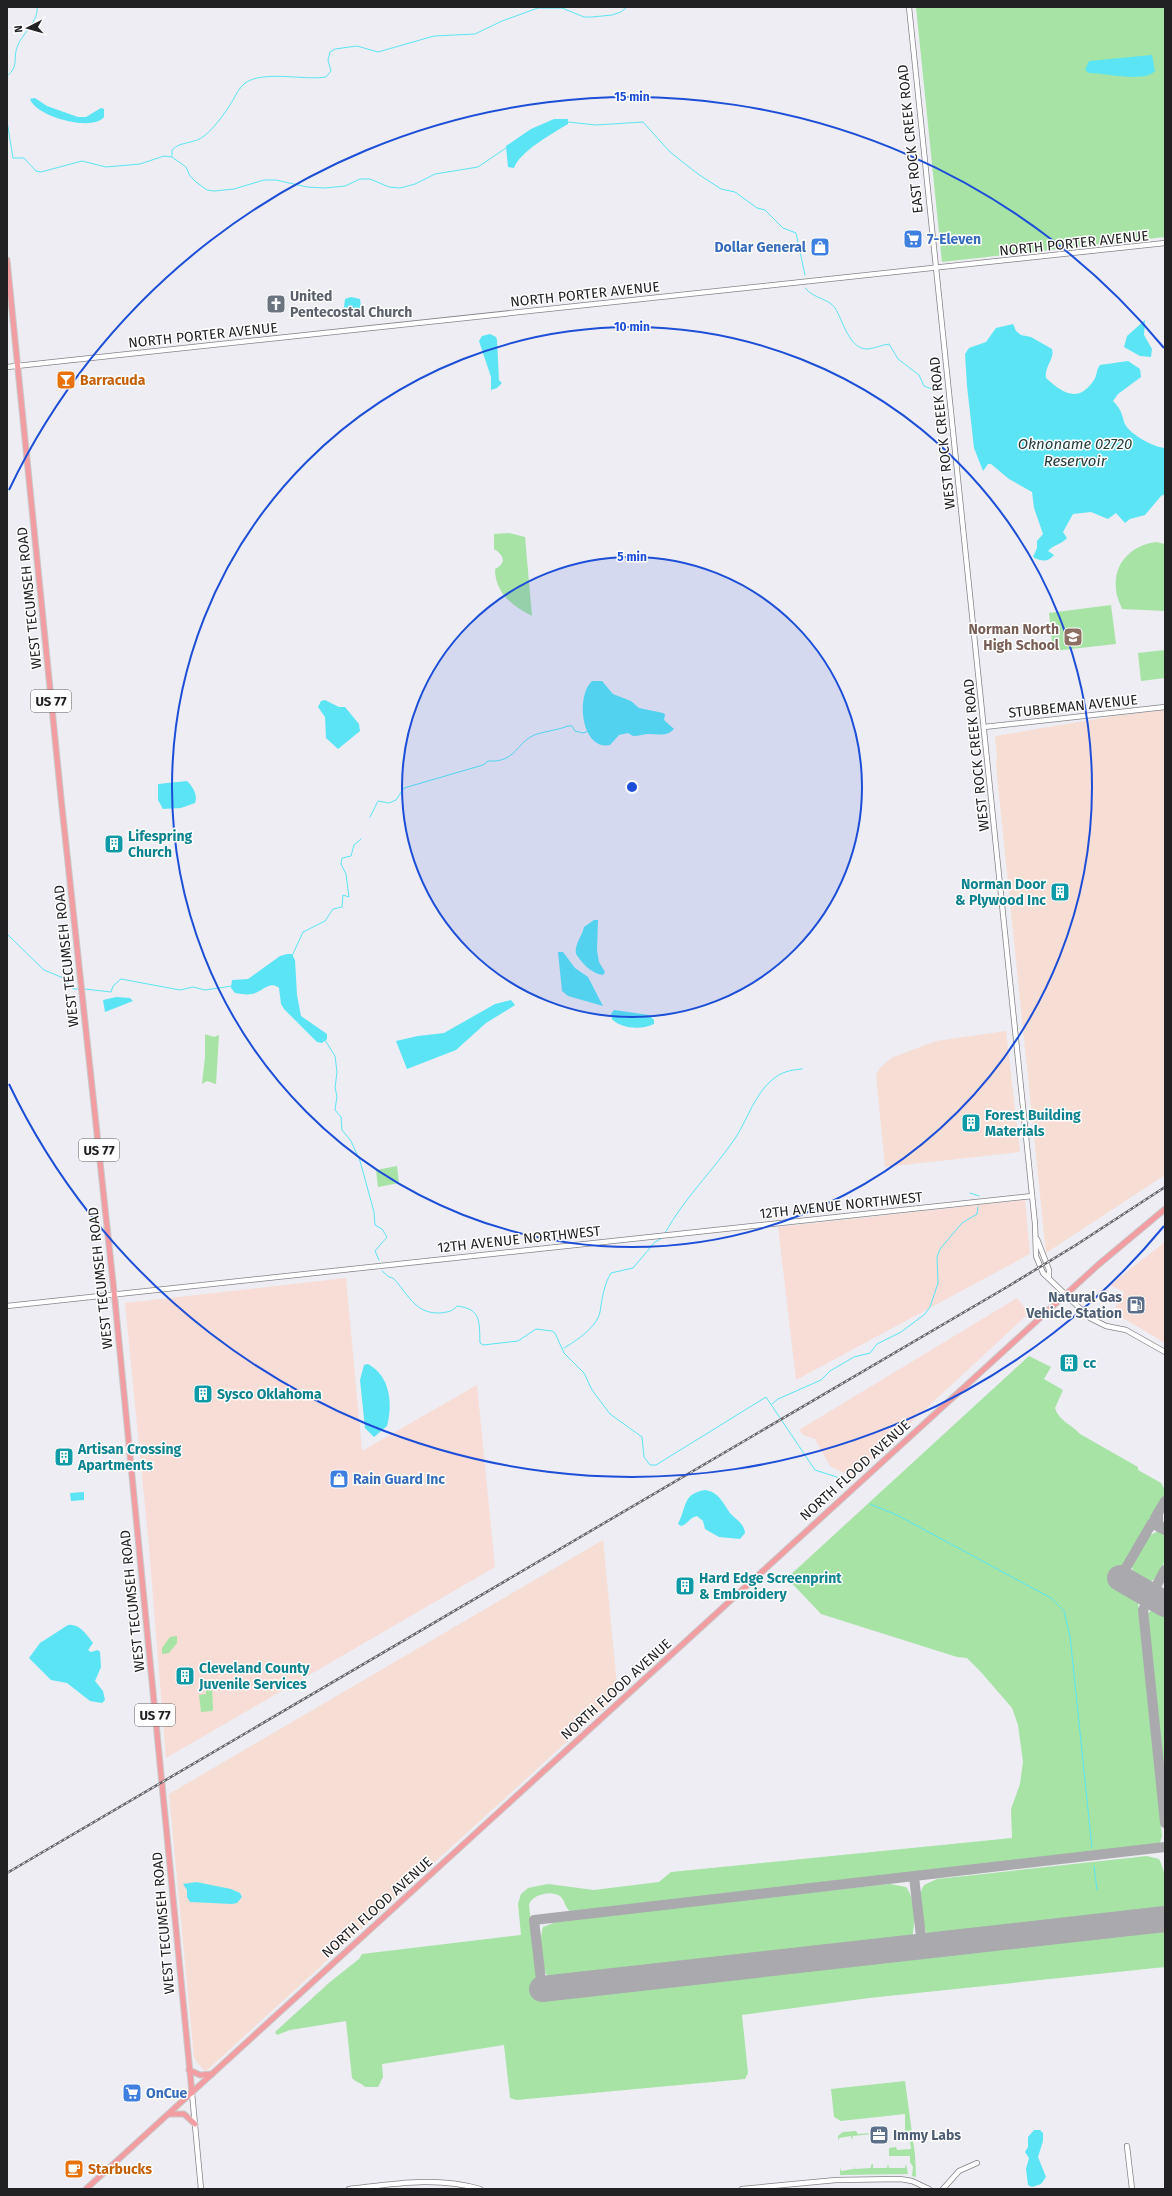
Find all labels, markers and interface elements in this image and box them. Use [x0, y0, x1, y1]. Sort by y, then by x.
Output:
north arrow [8, 8, 48, 48]
text: N [12, 25, 25, 33]
street label: EAST ROCK CREEK ROAD [894, 64, 927, 214]
text: 15 min [614, 90, 650, 104]
street label: NORTH PORTER AVENUE [998, 227, 1150, 260]
supermarket icon: 7-Eleven [902, 228, 924, 250]
place label: 7-Eleven [927, 231, 981, 248]
shop icon: Dollar General [809, 236, 831, 258]
place label: Dollar General [714, 239, 807, 256]
street label: NORTH PORTER AVENUE [509, 278, 661, 311]
place label: United Pentecostal Church [290, 288, 412, 321]
church icon: United Pentecostal Church [265, 293, 287, 315]
street label: NORTH PORTER AVENUE [127, 319, 279, 352]
text: 10 min [614, 320, 650, 334]
street label: WEST ROCK CREEK ROAD [926, 356, 959, 510]
bar icon: Barracuda [55, 369, 77, 391]
place label: Barracuda [80, 372, 146, 389]
water label: Oknoname 02720 Reservoir [1018, 435, 1132, 470]
street label: WEST TECUMSEH ROAD [14, 526, 45, 670]
text: 5 min [617, 550, 647, 564]
place label: Norman North High School [968, 621, 1060, 654]
school or university icon: Norman North High School [1062, 626, 1084, 648]
street label: WEST ROCK CREEK ROAD [960, 678, 993, 832]
road number: US 77 [31, 690, 71, 712]
street label: STUBBEMAN AVENUE [1008, 691, 1139, 722]
centre of rings [625, 780, 639, 794]
place label: Lifespring Church [128, 828, 192, 861]
building icon: Lifespring Church [103, 833, 125, 855]
place label: Norman Door & Plywood Inc [955, 876, 1046, 909]
building icon: Norman Door & Plywood Inc [1049, 881, 1071, 903]
street label: WEST TECUMSEH ROAD [51, 884, 82, 1028]
place label: Forest Building Materials [985, 1107, 1081, 1140]
building icon: Forest Building Materials [960, 1112, 982, 1134]
road number: US 77 [79, 1139, 119, 1161]
street label: 12TH AVENUE NORTHWEST [759, 1188, 924, 1223]
street label: WEST TECUMSEH ROAD [85, 1206, 116, 1350]
street label: 12TH AVENUE NORTHWEST [437, 1222, 602, 1257]
place label: Natural Gas Vehicle Station [1025, 1289, 1122, 1322]
fuel station icon: Natural Gas Vehicle Station [1125, 1294, 1147, 1316]
building icon: cc [1058, 1352, 1080, 1374]
place label: cc [1083, 1355, 1096, 1372]
building icon: Sysco Oklahoma [192, 1383, 214, 1405]
place label: Sysco Oklahoma [217, 1386, 322, 1403]
street label: NORTH FLOOD AVENUE [797, 1416, 914, 1524]
place label: Artisan Crossing Apartments [77, 1441, 182, 1474]
building icon: Artisan Crossing Apartments [53, 1446, 75, 1468]
shop icon: Rain Guard Inc [328, 1468, 350, 1490]
place label: Rain Guard Inc [353, 1471, 445, 1488]
street label: WEST TECUMSEH ROAD [117, 1529, 148, 1673]
place label: Hard Edge Screenprint & Embroidery [699, 1570, 842, 1603]
building icon: Hard Edge Screenprint & Embroidery [674, 1575, 696, 1597]
street label: NORTH FLOOD AVENUE [558, 1635, 675, 1743]
place label: Cleveland County Juvenile Services [198, 1660, 310, 1693]
building icon: Cleveland County Juvenile Services [174, 1665, 196, 1687]
road number: US 77 [135, 1704, 175, 1726]
street label: WEST TECUMSEH ROAD [149, 1851, 178, 1995]
street label: NORTH FLOOD AVENUE [319, 1853, 436, 1961]
supermarket icon: OnCue [121, 2082, 143, 2104]
place label: OnCue [146, 2085, 188, 2102]
office icon: Immy Labs [868, 2124, 890, 2146]
place label: Immy Labs [893, 2127, 961, 2144]
cafe icon: Starbucks [63, 2158, 85, 2180]
place label: Starbucks [88, 2161, 152, 2178]

